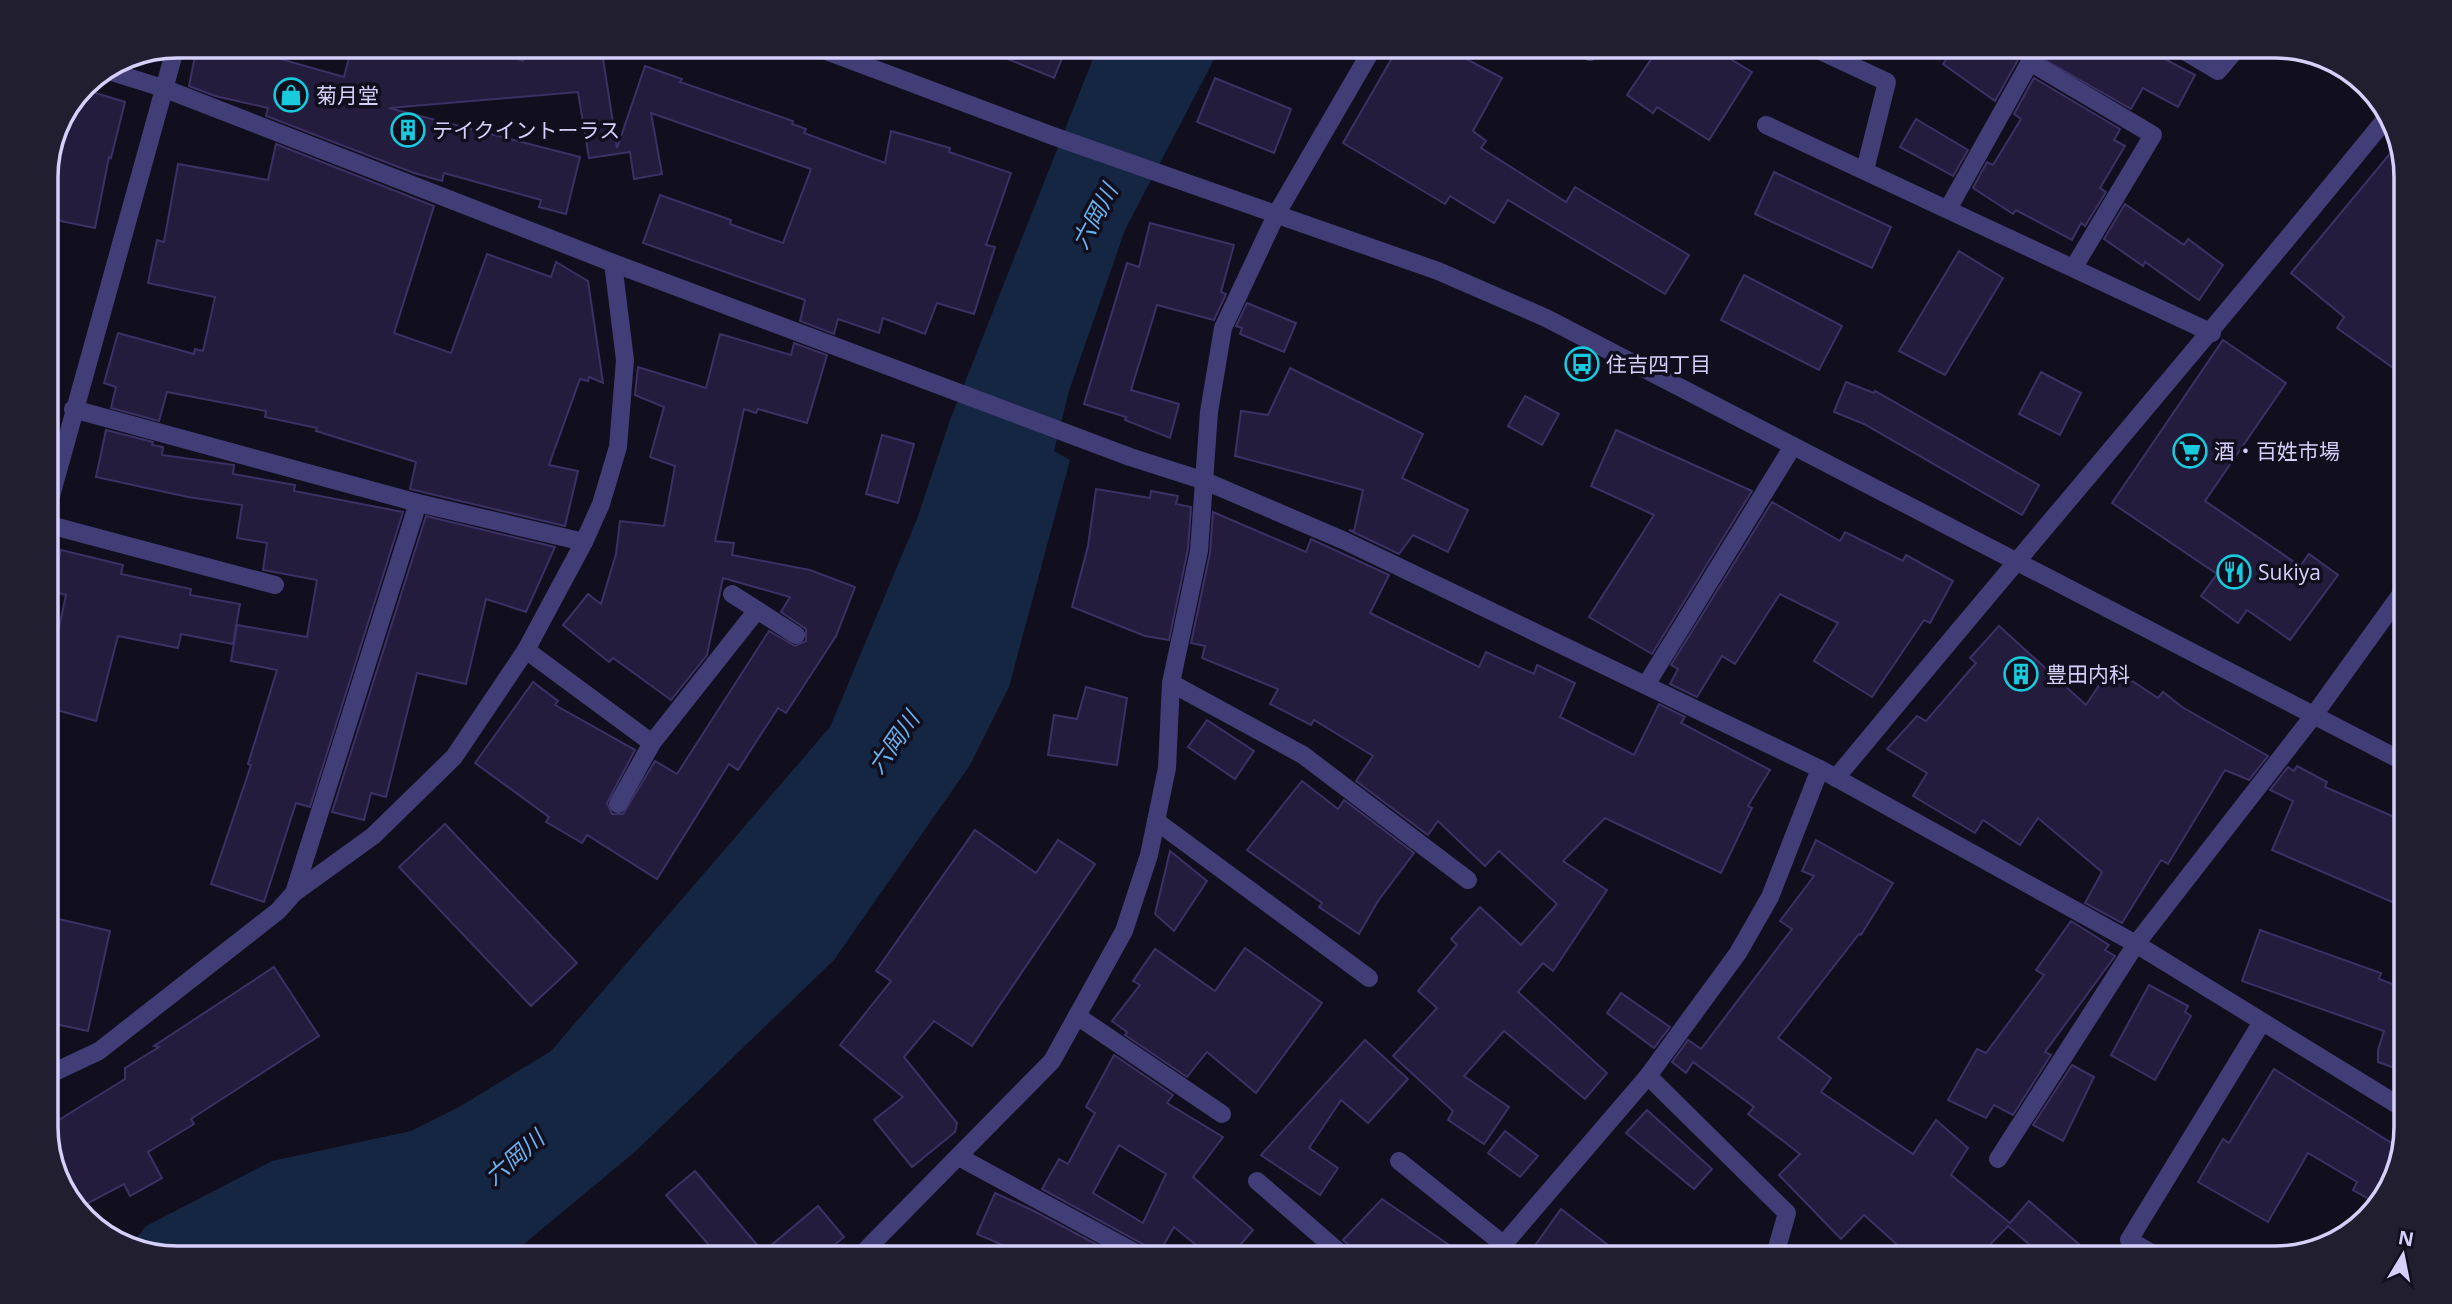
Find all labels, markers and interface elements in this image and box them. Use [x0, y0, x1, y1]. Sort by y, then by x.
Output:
shop icon: 菊月堂 [272, 76, 310, 114]
place label: 菊月堂 [316, 81, 379, 109]
building icon: テイクイントーラス [389, 111, 427, 149]
place label: テイクイントーラス [432, 116, 620, 144]
water label: 六岡川 [1064, 175, 1126, 254]
bus stop icon: 住吉四丁目 [1563, 345, 1601, 383]
place label: 住吉四丁目 [1606, 350, 1711, 378]
supermarket icon: 酒・百姓市場 [2171, 432, 2209, 470]
place label: 酒・百姓市場 [2214, 437, 2340, 465]
restaurant icon: Sukiya [2215, 553, 2253, 591]
place label: Sukiya [2258, 558, 2321, 586]
building icon: 豊田内科 [2002, 655, 2040, 693]
place label: 豊田内科 [2046, 660, 2130, 688]
water label: 六岡川 [860, 702, 928, 779]
water label: 六岡川 [477, 1120, 553, 1192]
north arrow [2368, 1220, 2438, 1290]
text: N [2396, 1224, 2416, 1252]

